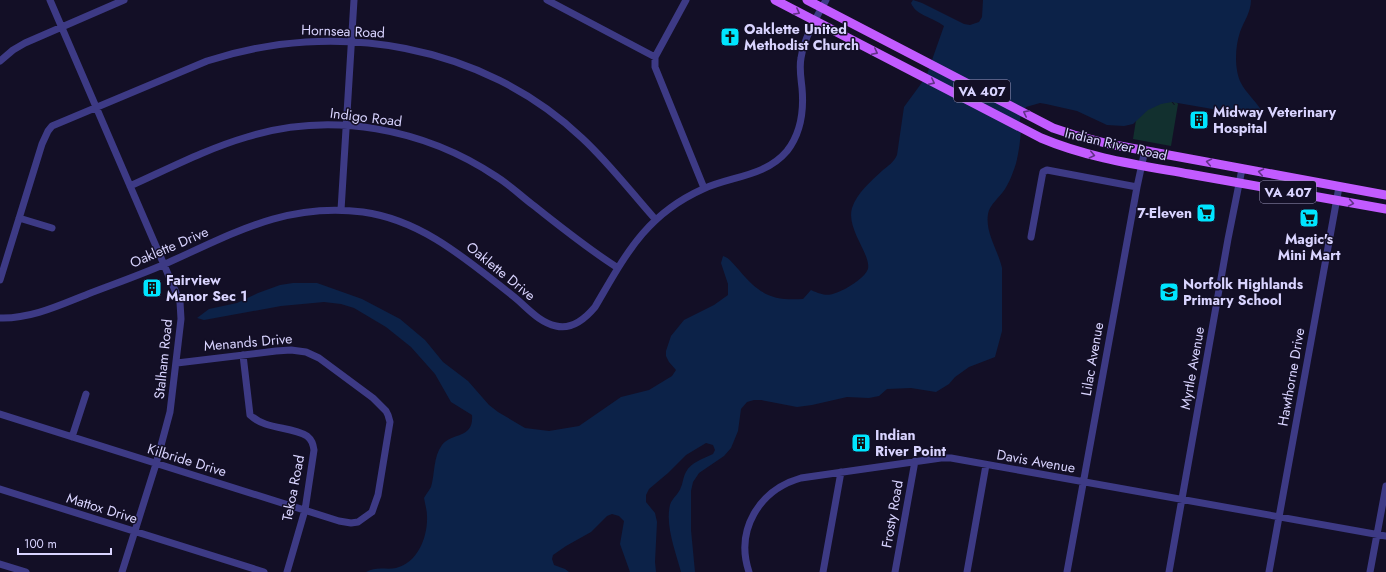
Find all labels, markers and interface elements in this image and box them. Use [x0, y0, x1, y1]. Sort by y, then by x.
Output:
one-way arrow [793, 7, 800, 14]
place label: Oaklette United Methodist Church [744, 19, 859, 55]
street label: Hornsea Road [301, 20, 385, 42]
church icon: Oaklette United Methodist Church [719, 26, 741, 48]
one-way arrow [871, 47, 878, 55]
one-way arrow [928, 77, 936, 84]
road number: VA 407 [954, 80, 1010, 102]
place label: Midway Veterinary Hospital [1213, 102, 1337, 138]
street label: Indigo Road [329, 103, 403, 131]
building icon: Midway Veterinary Hospital [1188, 109, 1210, 131]
one-way arrow [1023, 111, 1030, 118]
street label: Indian River Road [1063, 122, 1169, 166]
one-way arrow [1088, 150, 1095, 158]
one-way arrow [1206, 159, 1212, 167]
one-way arrow [1258, 169, 1265, 177]
road number: VA 407 [1260, 181, 1316, 203]
one-way arrow [1348, 198, 1355, 207]
supermarket icon: 7-Eleven [1195, 202, 1217, 224]
place label: 7-Eleven [1137, 203, 1192, 223]
supermarket icon: Magic's Mini Mart [1298, 207, 1320, 229]
street label: Oaklette Drive [127, 221, 211, 273]
place label: Magic's Mini Mart [1278, 229, 1341, 265]
street label: Oaklette Drive [462, 237, 540, 305]
place label: Fairview Manor Sec 1 [166, 270, 247, 306]
place label: Norfolk Highlands Primary School [1183, 274, 1304, 310]
building icon: Fairview Manor Sec 1 [141, 277, 163, 299]
school or university icon: Norfolk Highlands Primary School [1158, 281, 1180, 303]
street label: Stalham Road [149, 318, 177, 400]
street label: Lilac Avenue [1076, 321, 1108, 397]
street label: Myrtle Avenue [1175, 325, 1209, 411]
street label: Hawthorne Drive [1273, 326, 1309, 428]
street label: Menands Drive [203, 328, 293, 356]
place label: Indian River Point [875, 425, 947, 461]
building icon: Indian River Point [850, 432, 872, 454]
street label: Kilbride Drive [145, 438, 229, 482]
street label: Davis Avenue [995, 444, 1077, 478]
street label: Tekoa Road [277, 453, 309, 523]
street label: Frosty Road [876, 479, 908, 549]
street label: Mattox Drive [64, 488, 140, 528]
scale bar [18, 530, 111, 556]
text: 100 m [24, 535, 57, 553]

